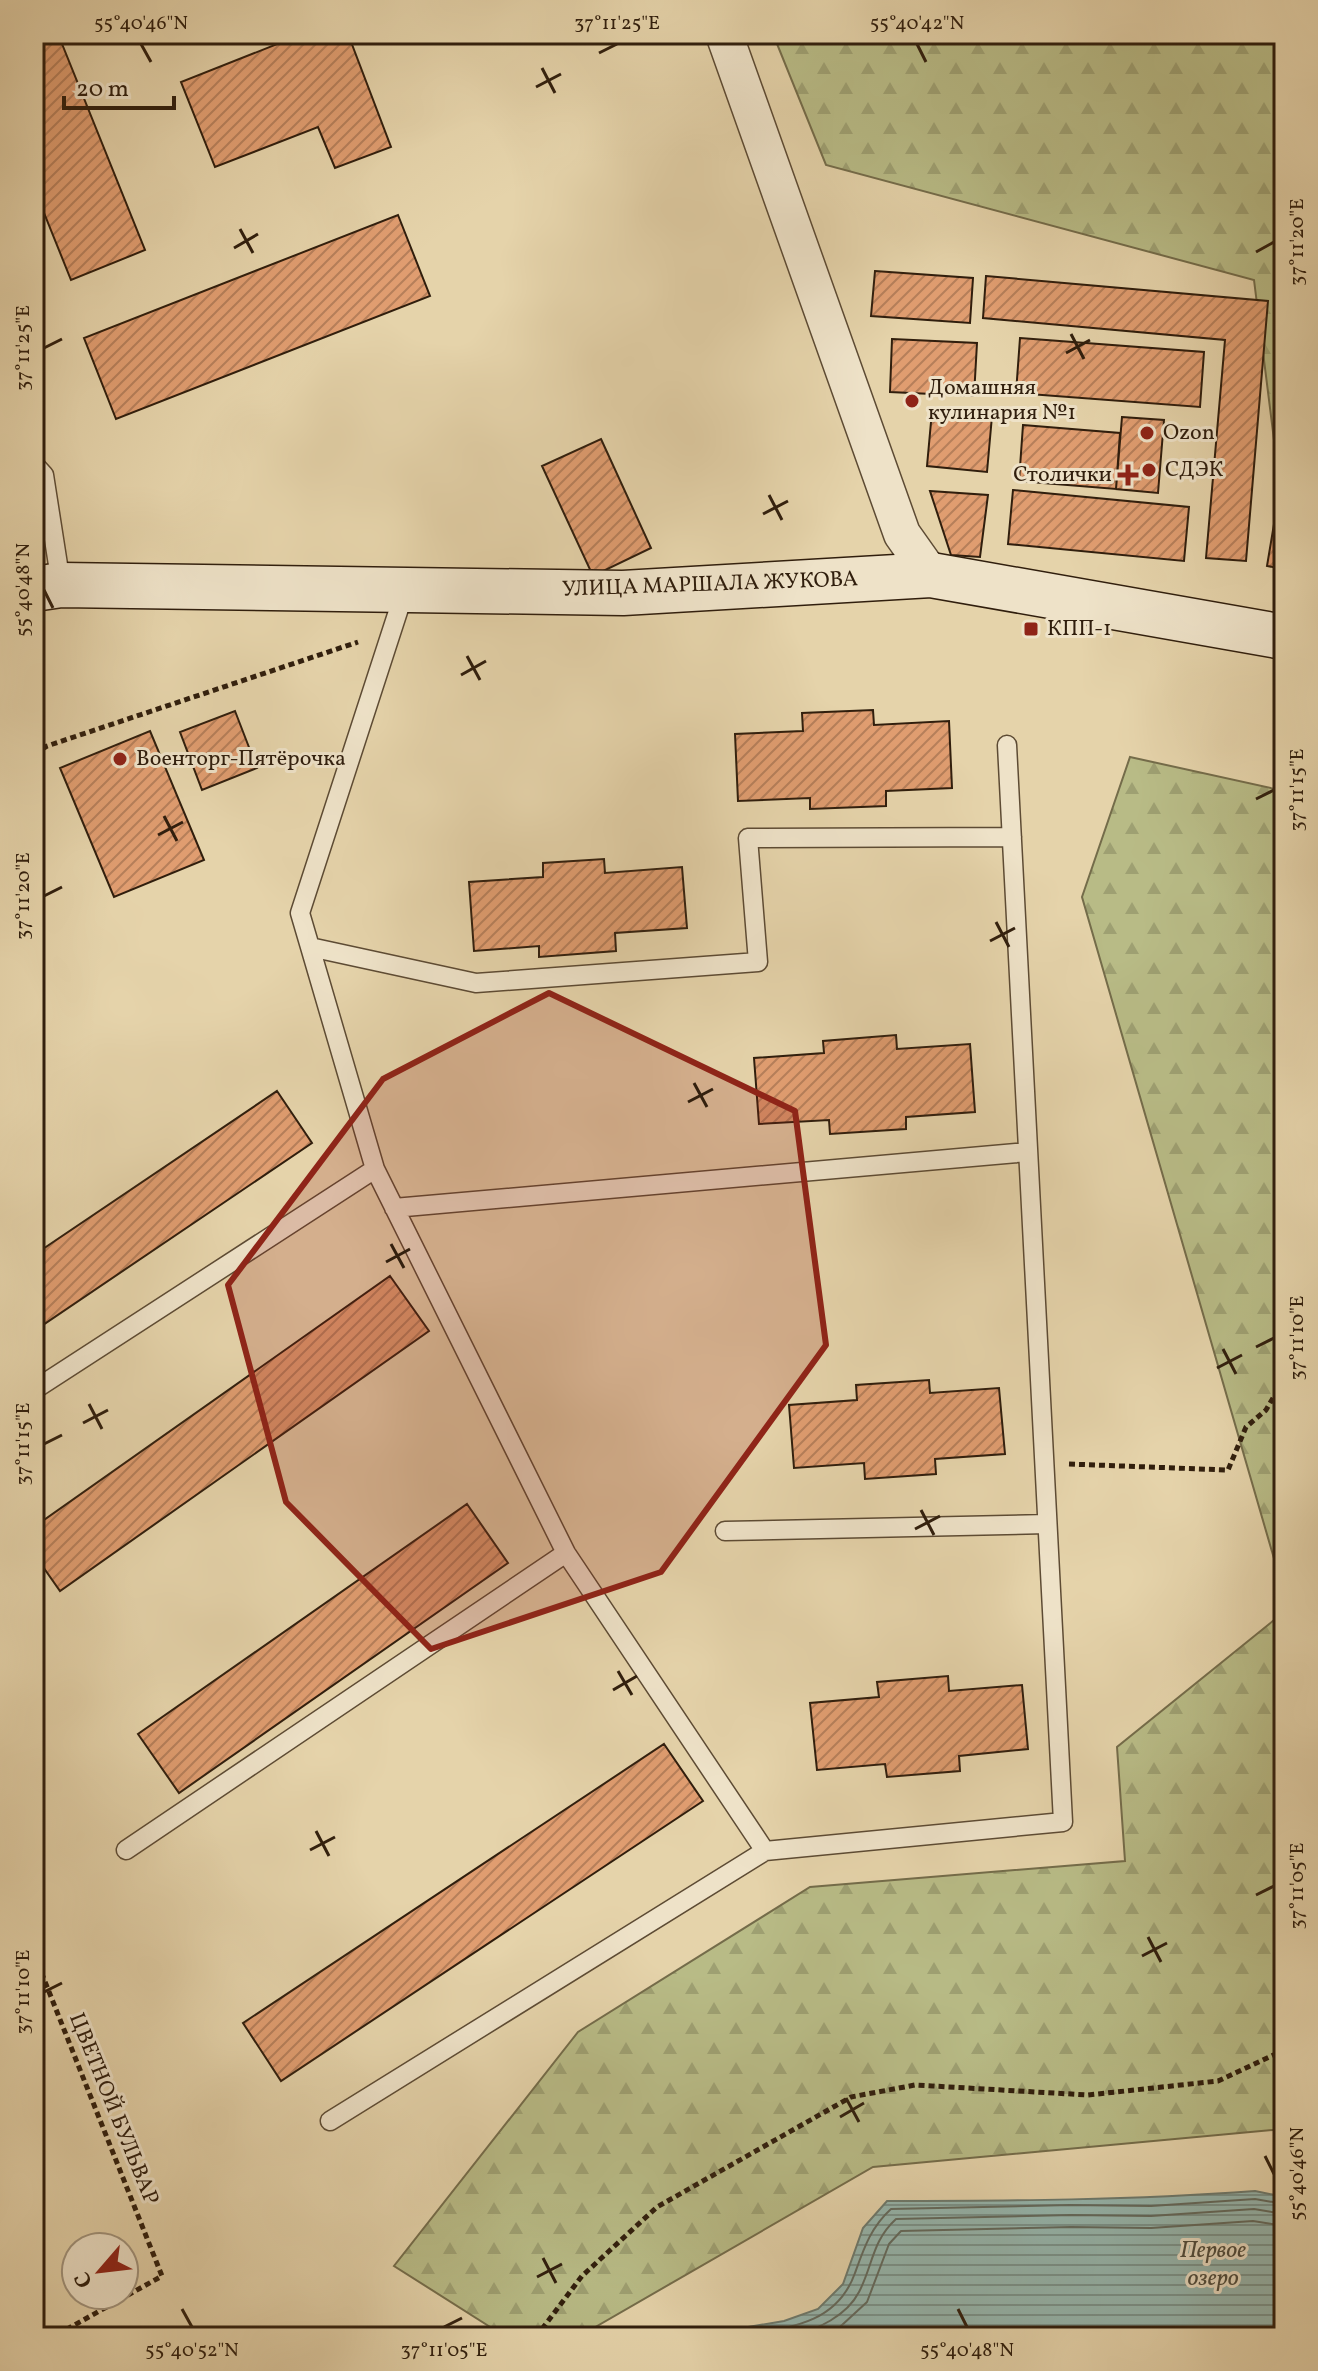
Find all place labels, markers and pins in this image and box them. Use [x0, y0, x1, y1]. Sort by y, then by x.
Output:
place label: Домашняя кулинария №1 [928, 373, 1076, 429]
marker: Домашняя кулинария №1 [903, 392, 921, 410]
place label: Ozon [1163, 418, 1215, 449]
marker: Ozon [1138, 424, 1156, 442]
place label: СДЭК [1165, 455, 1223, 486]
place label: Столички [1013, 460, 1112, 491]
marker: СДЭК [1140, 461, 1158, 479]
marker: Столички [1119, 466, 1137, 484]
place label: КПП-1 [1047, 614, 1112, 645]
marker: КПП-1 [1022, 620, 1040, 638]
place label: Военторг-Пятёрочка [136, 744, 346, 775]
marker: Военторг-Пятёрочка [111, 750, 129, 768]

